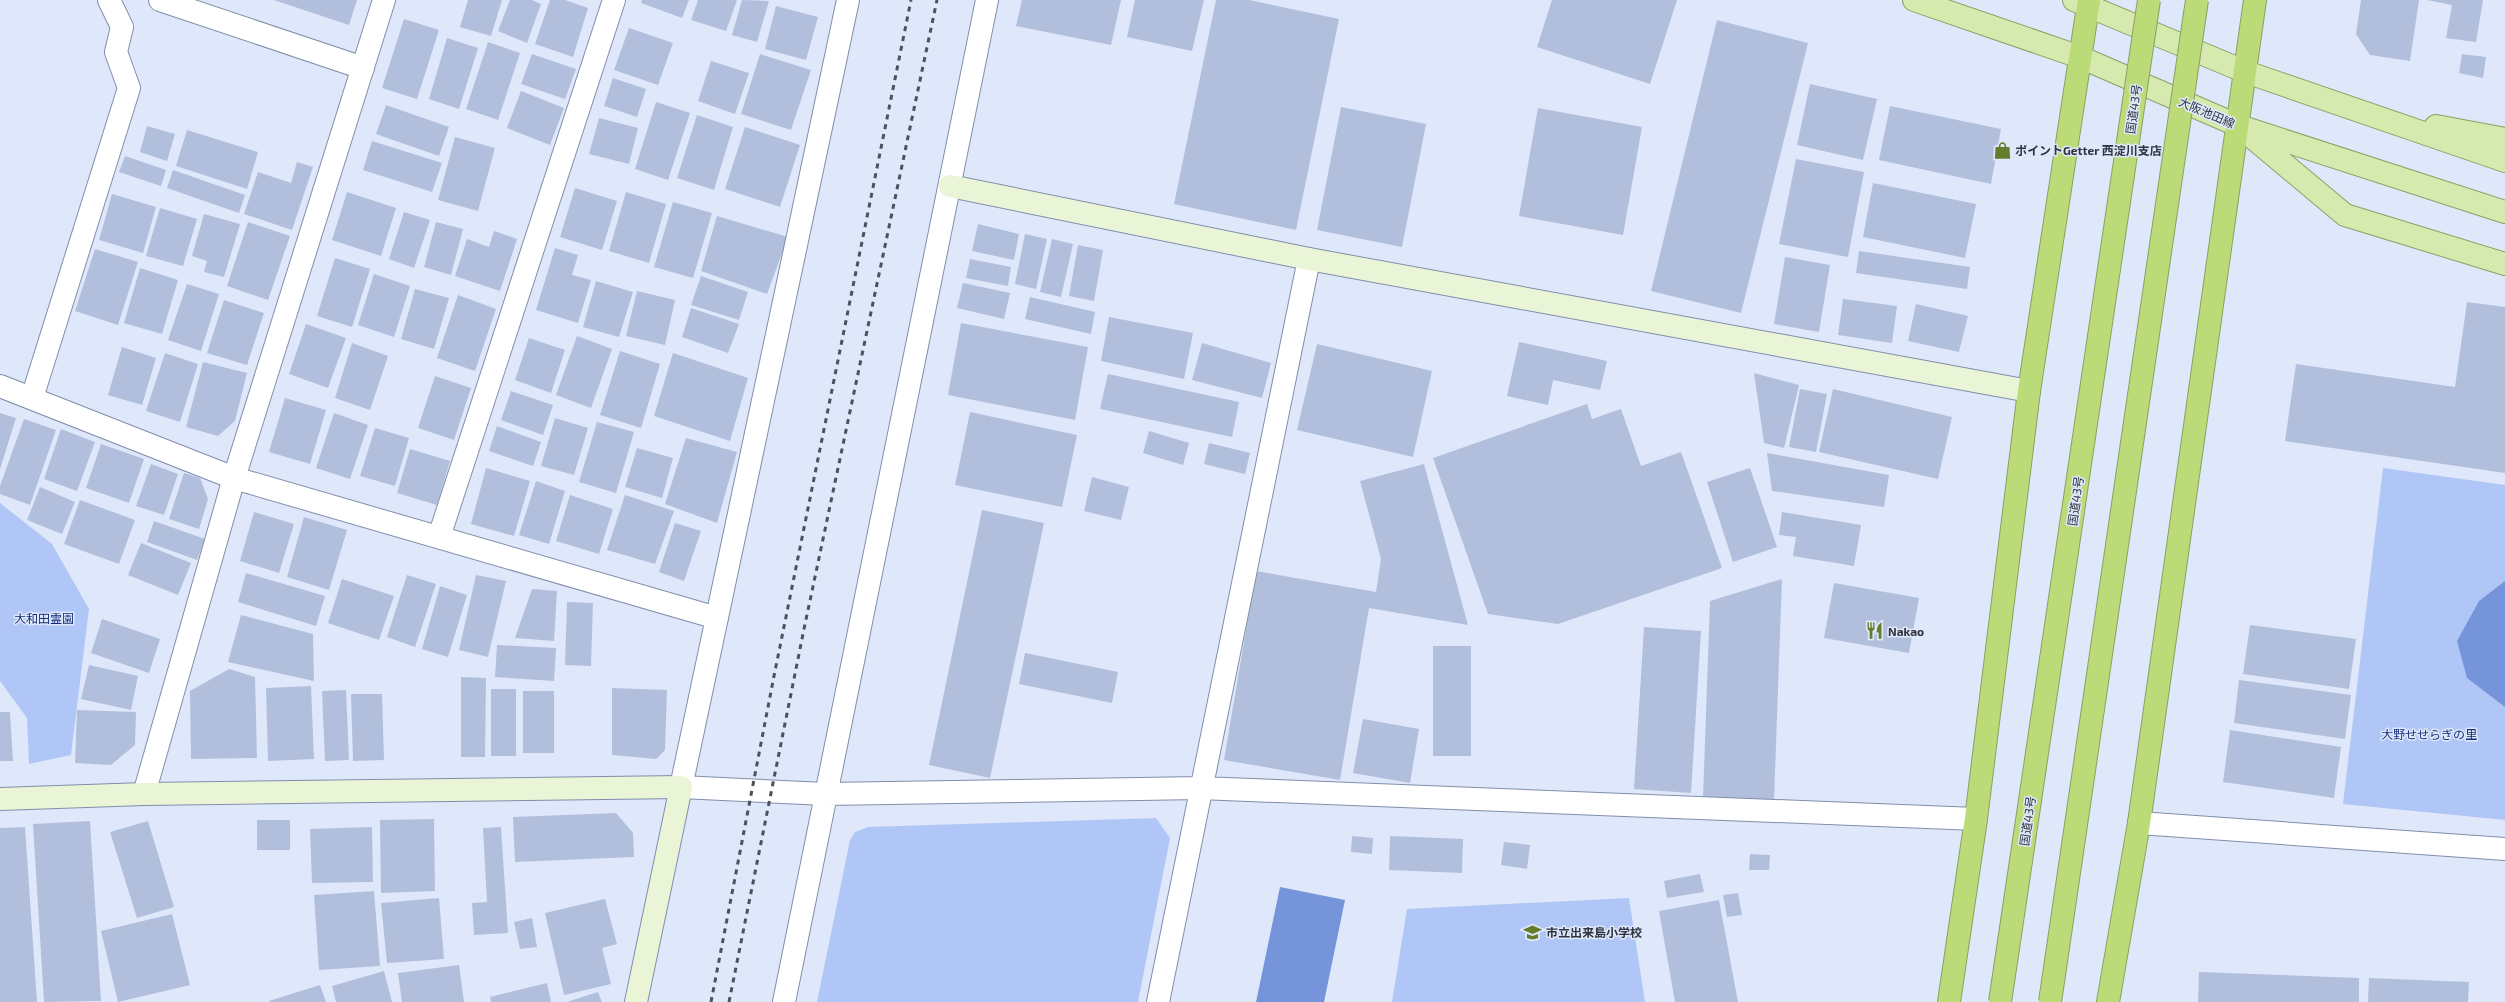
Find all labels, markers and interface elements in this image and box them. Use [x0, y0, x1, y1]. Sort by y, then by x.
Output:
street label: 国道43号 [2123, 83, 2143, 135]
street label: 大阪池田線 [2177, 94, 2237, 130]
shop icon: ポイントGetter 西淀川支店 [1992, 140, 2012, 160]
place label: ポイントGetter 西淀川支店 [2015, 143, 2162, 157]
street label: 国道43号 [2065, 475, 2085, 527]
park label: 大和田霊園 [14, 611, 74, 625]
restaurant icon: Nakao [1865, 621, 1885, 641]
place label: Nakao [1888, 624, 1924, 638]
park label: 大野せせらぎの里 [2381, 727, 2477, 741]
street label: 国道43号 [2017, 795, 2037, 847]
school or university icon: 市立出来島小学校 [1523, 922, 1543, 942]
place label: 市立出来島小学校 [1546, 925, 1642, 939]

